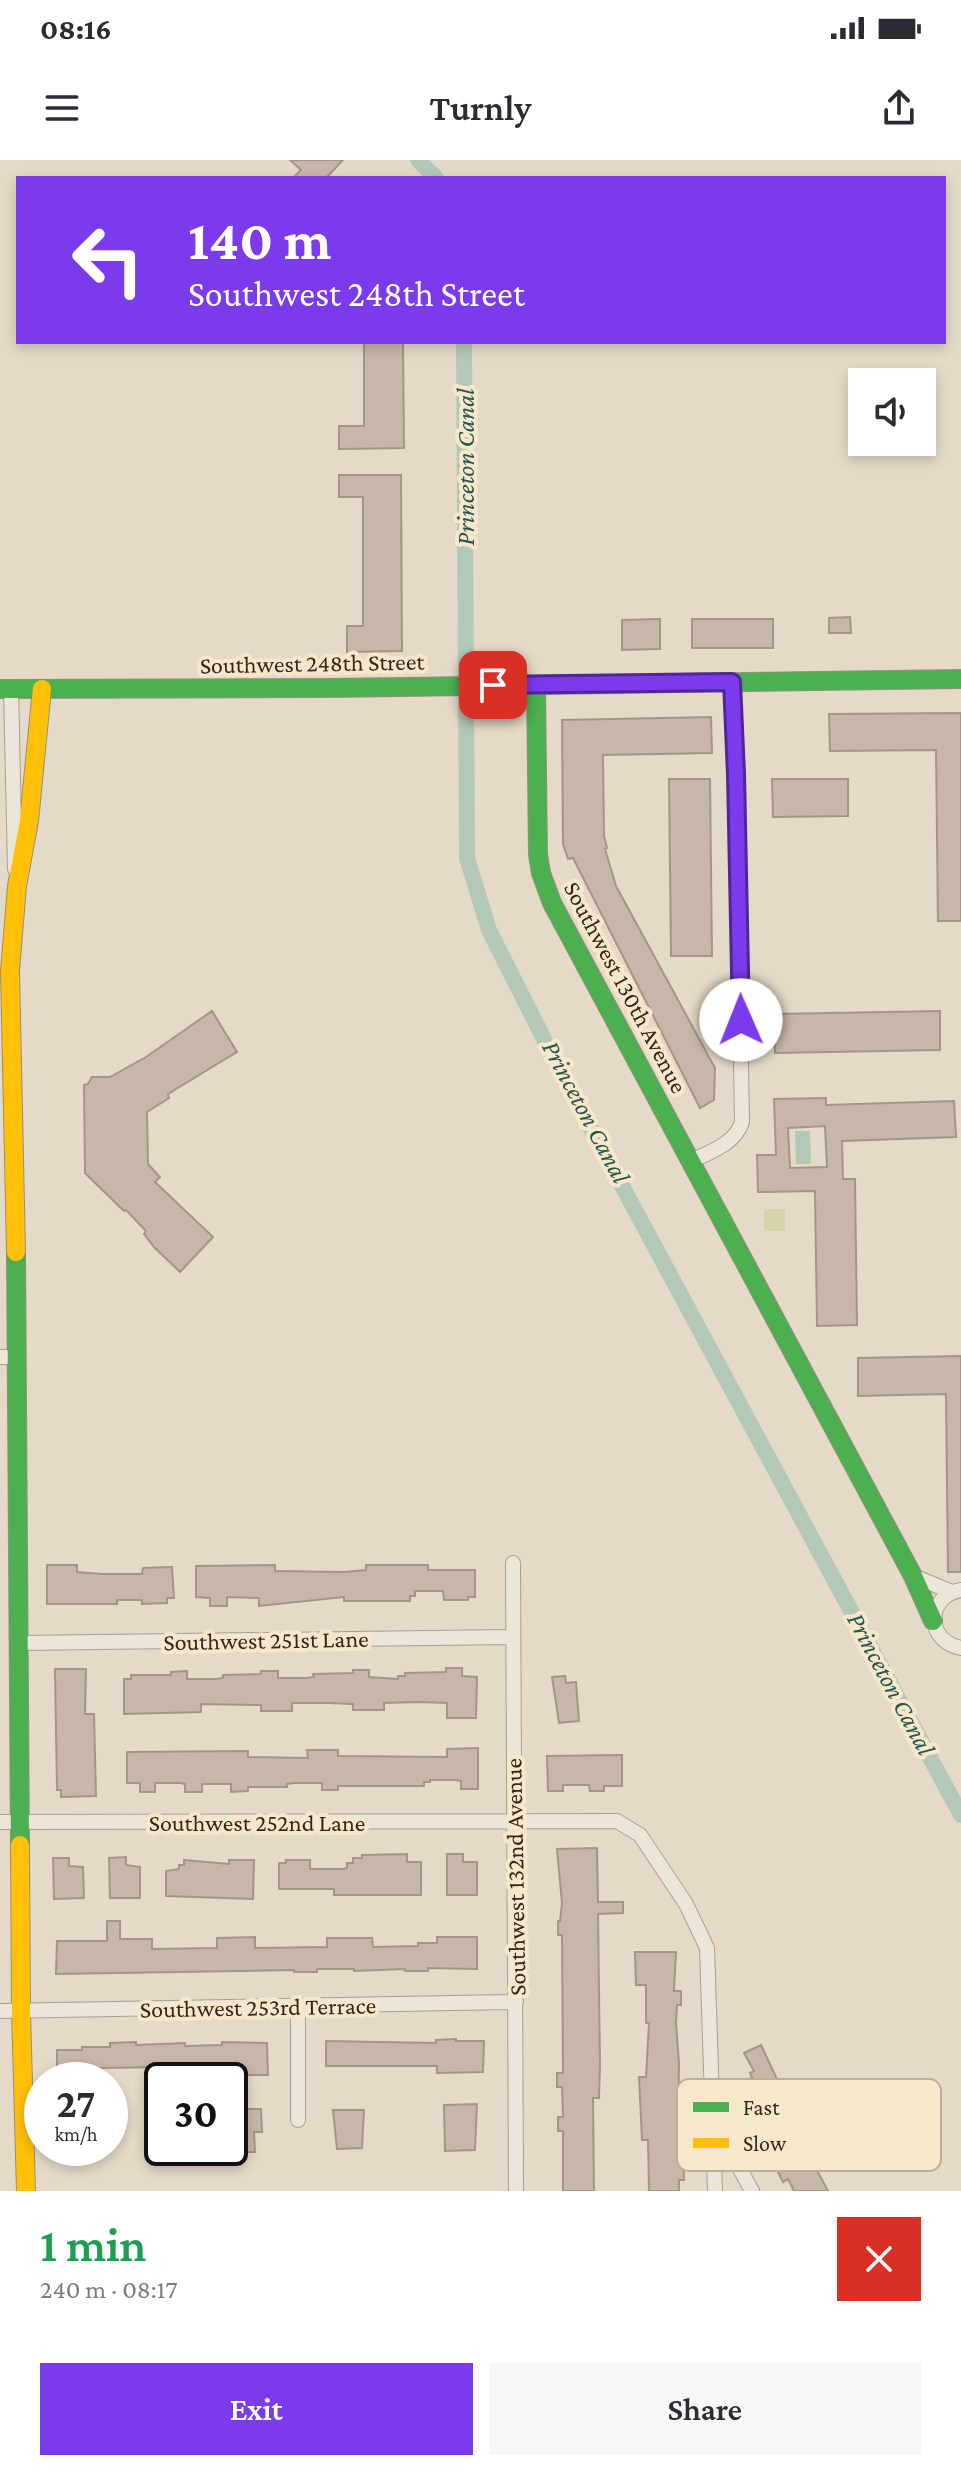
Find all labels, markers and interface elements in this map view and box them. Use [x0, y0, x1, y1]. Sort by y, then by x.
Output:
text: 08:16 [40, 12, 112, 45]
icon: menu [40, 86, 84, 130]
icon: share [877, 86, 921, 130]
text: Turnly [430, 88, 531, 128]
icon: left [56, 208, 160, 312]
text: 140 m [188, 209, 331, 271]
text: Southwest 248th Street [188, 274, 525, 314]
map controls [848, 368, 936, 456]
button: sound [848, 368, 936, 456]
water label: Princeton Canal [451, 388, 480, 546]
street label: Southwest 248th Street [200, 648, 426, 678]
pin [459, 651, 527, 719]
icon: arrive [471, 663, 515, 707]
street label: Southwest 130th Avenue [559, 877, 693, 1097]
position arrow [699, 978, 783, 1062]
water label: Princeton Canal [536, 1036, 636, 1189]
water label: Princeton Canal [841, 1608, 941, 1761]
street label: Southwest 251st Lane [163, 1625, 369, 1655]
street label: Southwest 132nd Avenue [499, 1758, 531, 1996]
street label: Southwest 252nd Lane [149, 1809, 365, 1836]
street label: Southwest 253rd Terrace [140, 1991, 376, 2023]
speed limit sign: 30 [144, 2062, 248, 2166]
legend [677, 2079, 941, 2171]
text: 27 [57, 2081, 95, 2126]
text: Fast [743, 2095, 780, 2120]
text: km/h [54, 2123, 98, 2145]
text: Slow [743, 2131, 787, 2156]
button: close [837, 2217, 921, 2301]
text: 1 min [40, 2218, 147, 2271]
text: 240 m · 08:17 [40, 2275, 177, 2304]
button: Exit [40, 2363, 473, 2455]
button: Share [489, 2363, 921, 2455]

